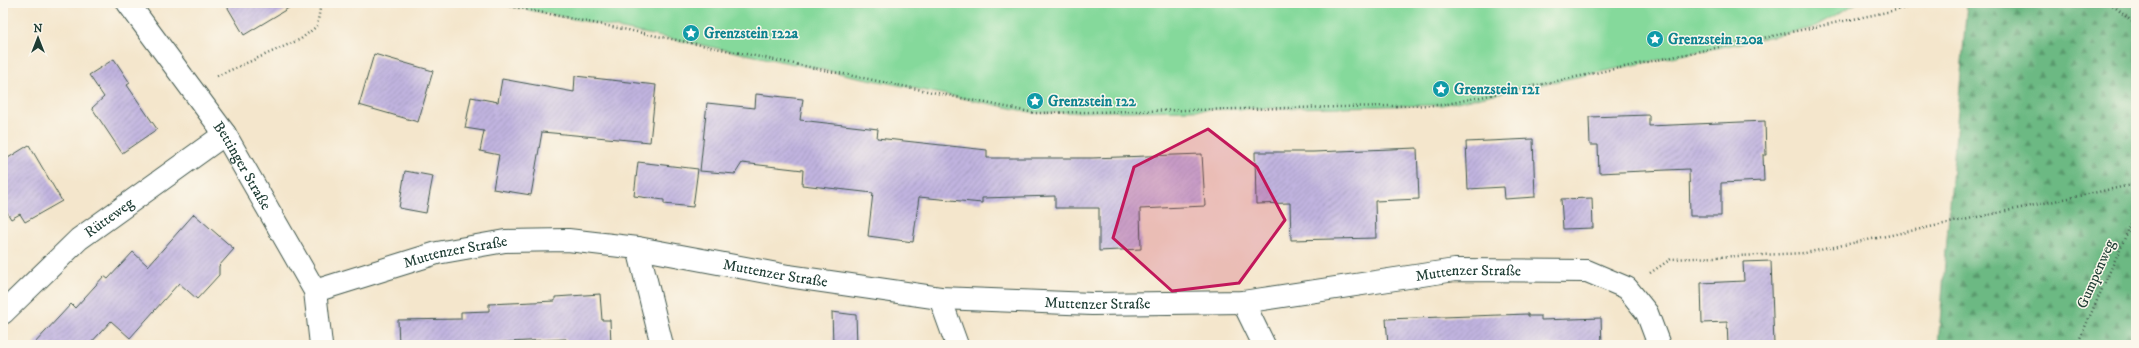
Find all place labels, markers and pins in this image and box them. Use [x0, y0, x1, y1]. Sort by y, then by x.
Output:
place icon: Grenzstein 122a [681, 23, 701, 43]
place label: Grenzstein 122a [704, 24, 799, 43]
place icon: Grenzstein 120a [1645, 29, 1665, 49]
place label: Grenzstein 120a [1668, 30, 1764, 49]
place icon: Grenzstein 121 [1431, 79, 1451, 99]
place label: Grenzstein 121 [1454, 80, 1540, 99]
place icon: Grenzstein 122 [1025, 91, 1045, 111]
place label: Grenzstein 122 [1048, 92, 1136, 111]

